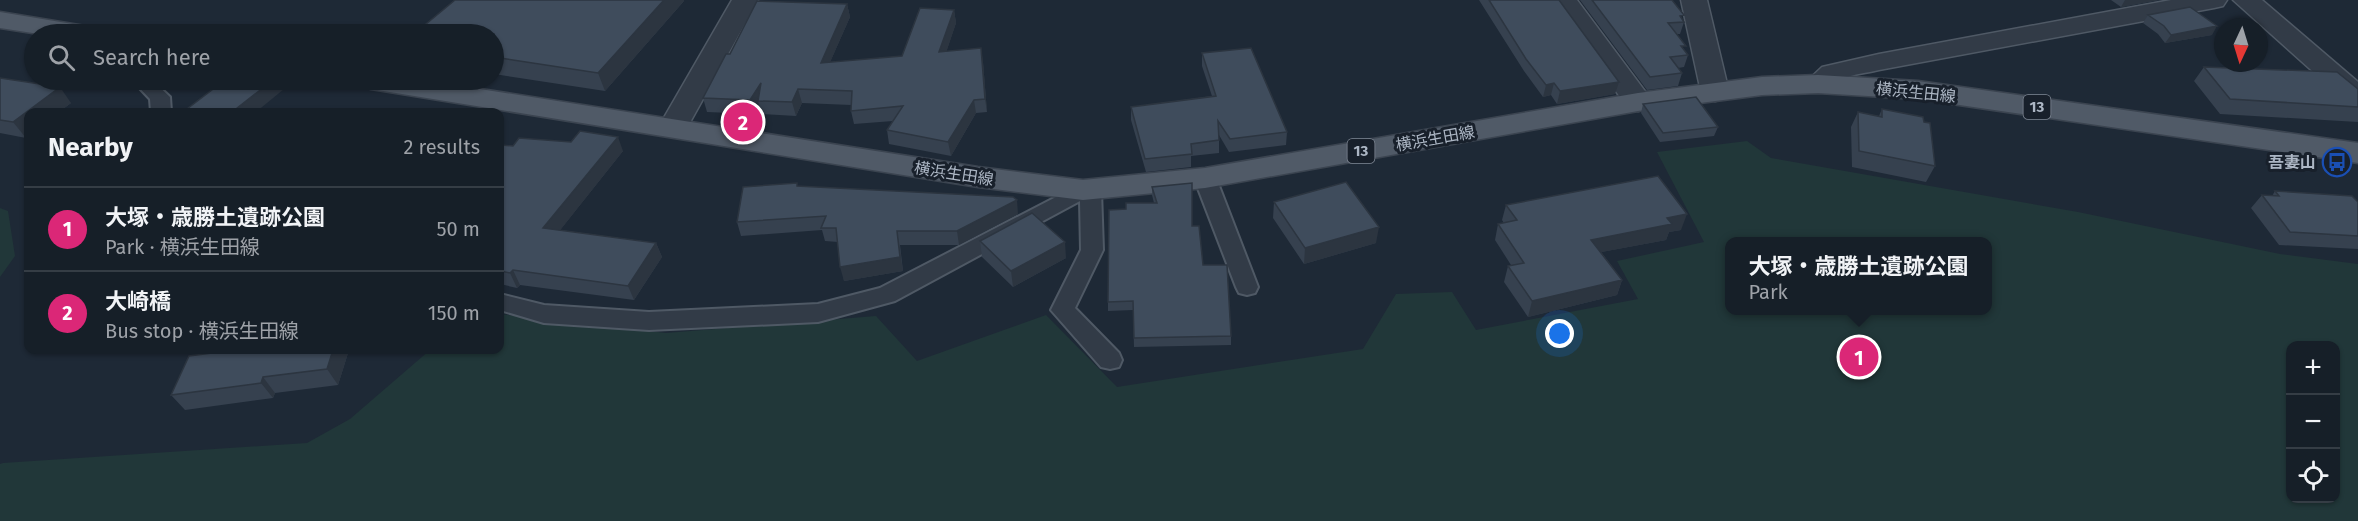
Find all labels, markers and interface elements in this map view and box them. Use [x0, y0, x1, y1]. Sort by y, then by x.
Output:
north arrow [2214, 18, 2268, 72]
search box [24, 24, 504, 90]
icon: search [45, 41, 78, 74]
text: Search here [93, 44, 211, 71]
street label: 横浜生田線 [1875, 79, 1957, 106]
road number: 13 [2024, 95, 2050, 119]
pin: 2 [724, 100, 762, 144]
street label: 横浜生田線 [1394, 122, 1476, 155]
text: Nearby [48, 132, 133, 163]
text: 2 results [403, 135, 480, 159]
road number: 13 [1348, 139, 1374, 163]
bus stop icon: 吾妻山 [2321, 146, 2353, 178]
place label: 吾妻山 [2268, 153, 2316, 172]
street label: 横浜生田線 [913, 158, 995, 189]
text: 大塚・歳勝土遺跡公園 [105, 204, 325, 231]
text: 1 [63, 217, 72, 241]
text: 50 m [436, 217, 480, 241]
text: Park · 横浜生田線 [105, 235, 260, 259]
popup [1725, 237, 1992, 315]
text: 大塚・歳勝土遺跡公園 [1748, 253, 1969, 280]
text: Park [1748, 280, 1788, 304]
text: 大崎橋 [105, 288, 171, 315]
text: 2 [62, 301, 73, 325]
text: 150 m [428, 301, 480, 325]
text: Bus stop · 横浜生田線 [105, 319, 299, 343]
your location [1545, 319, 1574, 348]
pin: 1 [1840, 334, 1878, 380]
map controls [2286, 341, 2340, 503]
button: + [2286, 341, 2340, 395]
button: − [2286, 395, 2340, 449]
button: locate [2286, 449, 2340, 503]

